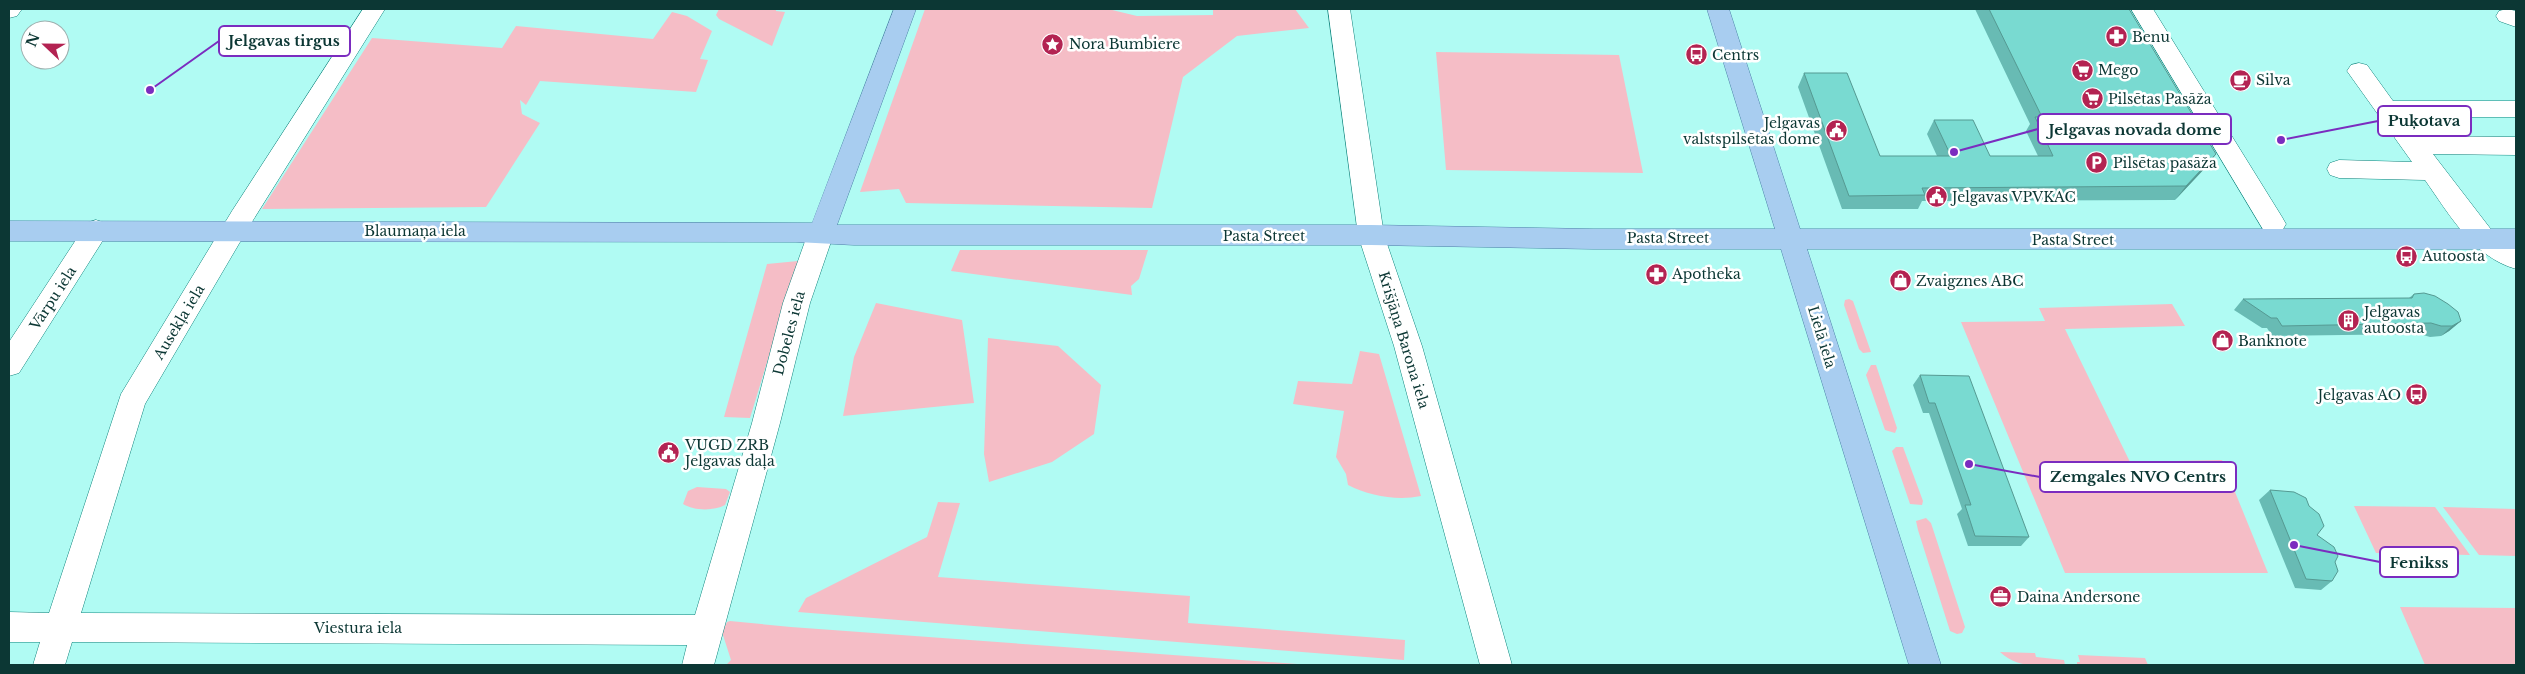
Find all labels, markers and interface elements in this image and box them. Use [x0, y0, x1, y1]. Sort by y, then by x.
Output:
north arrow [20, 20, 70, 70]
pharmacy icon: Benu [2104, 25, 2128, 49]
callout: Jelgavas tirgus [219, 26, 350, 56]
place label: Benu [2132, 28, 2170, 46]
text: N [22, 31, 44, 50]
text: Jelgavas tirgus [225, 31, 340, 50]
place icon: Nora Bumbiere [1041, 32, 1065, 56]
place label: Nora Bumbiere [1069, 35, 1180, 53]
bus stop icon: Centrs [1684, 43, 1708, 67]
place label: Centrs [1712, 46, 1759, 64]
supermarket icon: Mego [2070, 58, 2094, 82]
place label: Mego [2098, 61, 2138, 79]
cafe icon: Silva [2228, 68, 2252, 92]
place label: Silva [2256, 71, 2291, 89]
supermarket icon: Pilsētas Pasāža [2080, 87, 2104, 111]
place label: Pilsētas Pasāža [2108, 90, 2212, 108]
callout: Puķotava [2378, 106, 2471, 136]
text: Puķotava [2388, 111, 2461, 130]
place label: Jelgavas valstspilsētas dome [1683, 114, 1820, 148]
callout: Jelgavas novada dome [2038, 114, 2231, 144]
public building icon: Jelgavas valstspilsētas dome [1824, 119, 1848, 143]
text: Jelgavas novada dome [2046, 120, 2222, 139]
parking icon: Pilsētas pasāža [2085, 151, 2109, 175]
place label: Pilsētas pasāža [2113, 154, 2217, 172]
public building icon: Jelgavas VPVKAC [1924, 185, 1948, 209]
place label: Jelgavas VPVKAC [1950, 188, 2076, 206]
street label: Blaumaņa iela [364, 222, 466, 240]
street label: Pasta Street [1223, 227, 1306, 245]
street label: Pasta Street [1627, 229, 1710, 247]
street label: Pasta Street [2032, 231, 2115, 249]
bus stop icon: Autoosta [2394, 244, 2418, 268]
place label: Autoosta [2421, 247, 2485, 265]
pharmacy icon: Apotheka [1644, 262, 1668, 286]
street label: Vārpu iela [25, 263, 80, 334]
place label: Apotheka [1671, 265, 1741, 283]
street label: Krišjāņa Barona iela [1375, 269, 1434, 411]
shop icon: Zvaigznes ABC [1888, 269, 1912, 293]
place label: Zvaigznes ABC [1916, 272, 2024, 290]
street label: Ausekļa iela [149, 281, 209, 364]
street label: Dobeles iela [769, 289, 809, 377]
place label: Jelgavas autoosta [2362, 303, 2424, 337]
street label: Lielā iela [1804, 304, 1840, 371]
building icon: Jelgavas autoosta [2336, 308, 2360, 332]
shop icon: Banknote [2210, 329, 2234, 353]
place label: Banknote [2238, 332, 2307, 350]
bus stop icon: Jelgavas AO [2405, 383, 2429, 407]
place label: Jelgavas AO [2316, 386, 2401, 404]
place label: VUGD ZRB Jelgavas daļa [683, 436, 775, 470]
public building icon: VUGD ZRB Jelgavas daļa [657, 441, 681, 465]
callout: Zemgales NVO Centrs [2040, 462, 2236, 492]
text: Zemgales NVO Centrs [2050, 467, 2226, 486]
callout: Fenikss [2380, 547, 2458, 577]
text: Fenikss [2390, 553, 2448, 572]
office icon: Daina Andersone [1989, 585, 2013, 609]
place label: Daina Andersone [2017, 588, 2140, 606]
street label: Viestura iela [313, 619, 402, 637]

